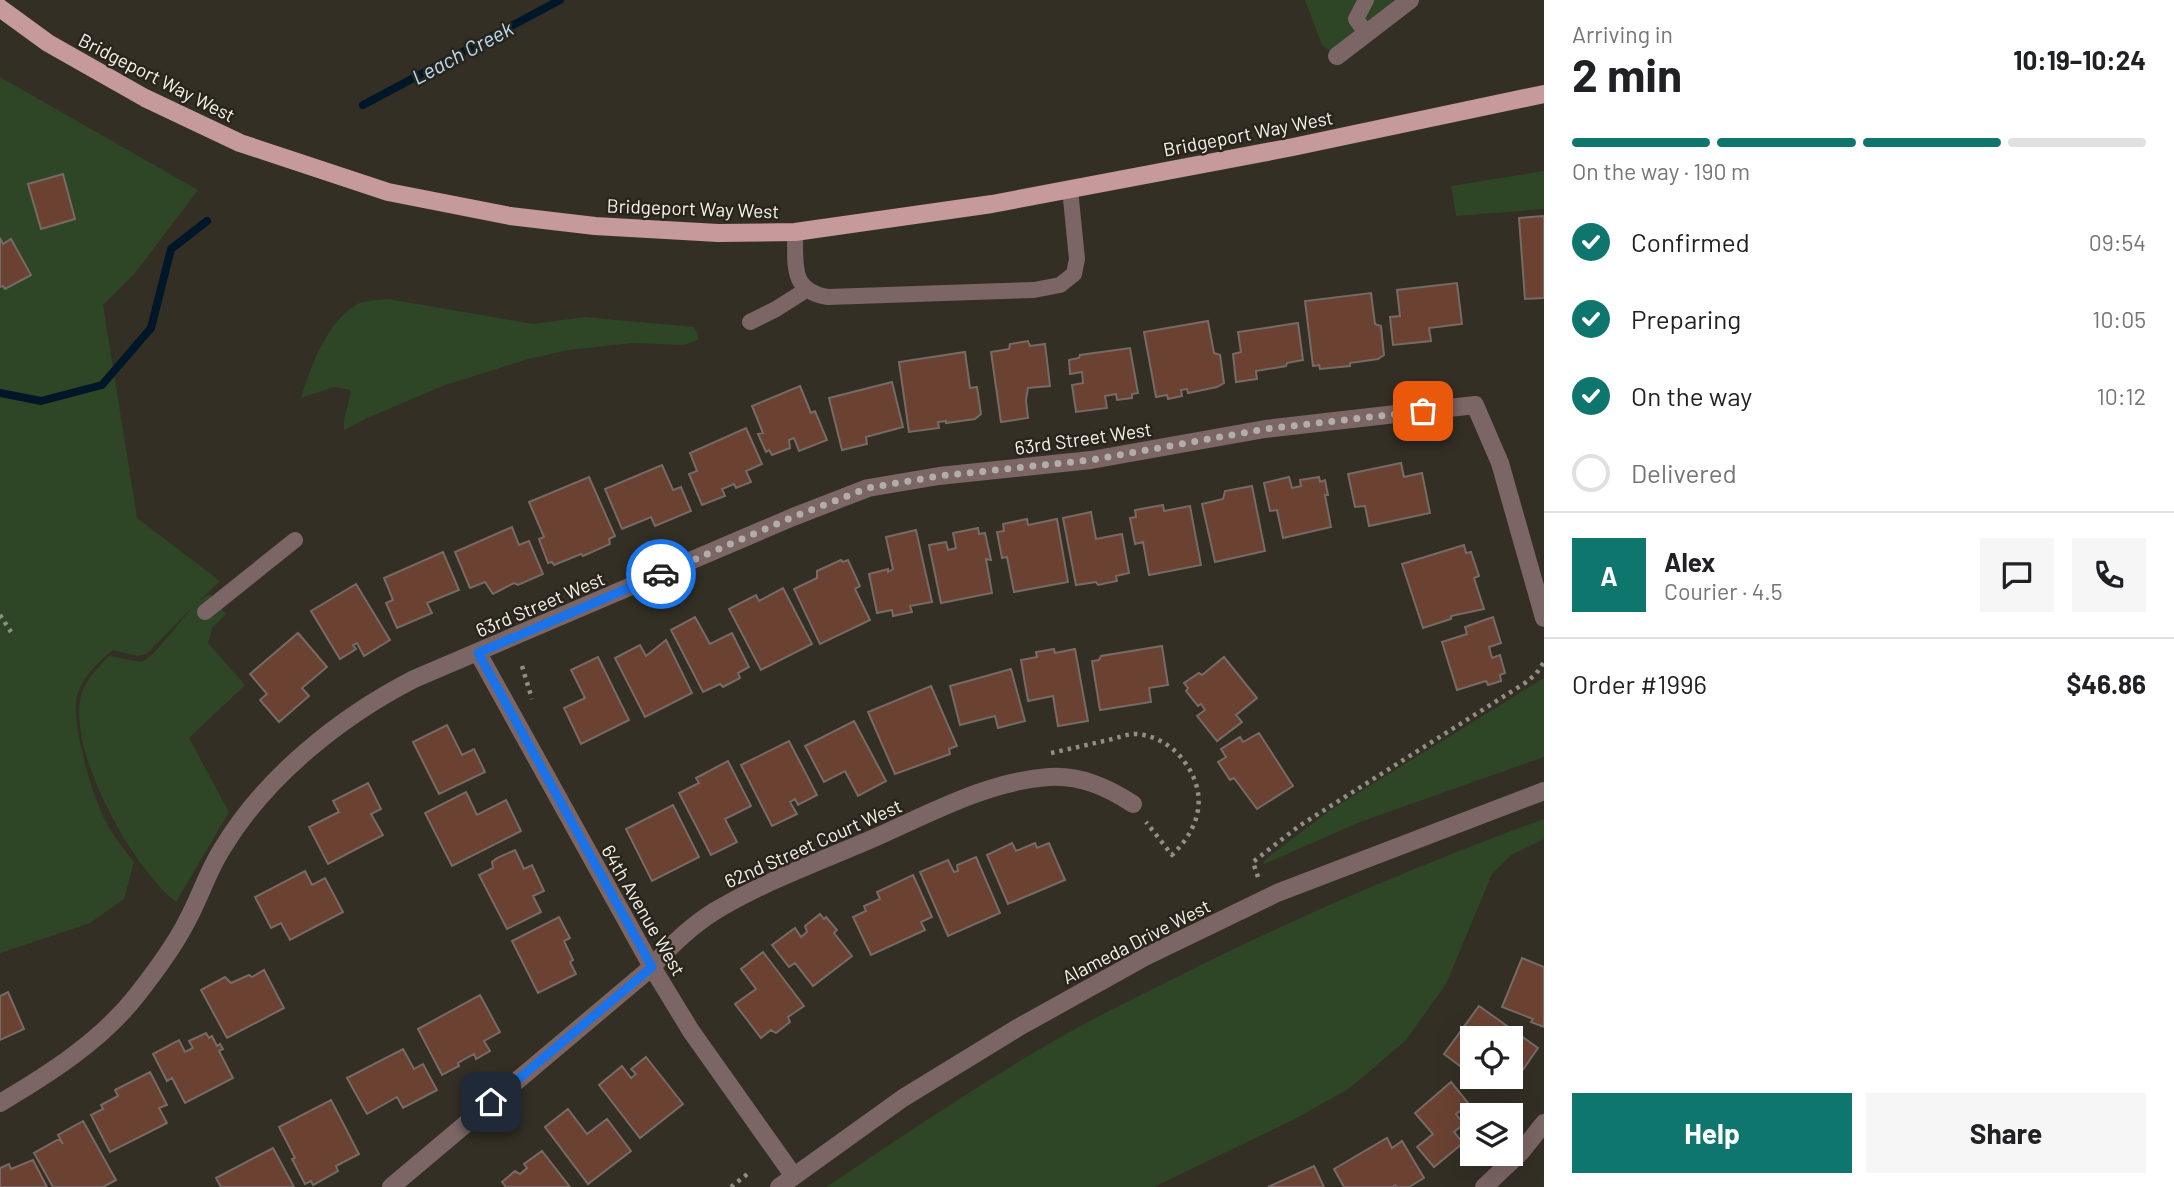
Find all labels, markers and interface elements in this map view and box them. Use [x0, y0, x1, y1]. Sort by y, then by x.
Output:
water label: Leach Creek [407, 15, 517, 89]
text: Arriving in [1572, 20, 1673, 48]
street label: Bridgeport Way West [75, 28, 239, 126]
text: 10:19–10:24 [2013, 44, 2146, 75]
text: 2 min [1572, 46, 1682, 101]
street label: Bridgeport Way West [1161, 105, 1335, 161]
text: On the way · 190 m [1572, 157, 1750, 185]
street label: Bridgeport Way West [606, 193, 780, 223]
icon: check [1572, 223, 1610, 261]
text: Confirmed [1631, 226, 1750, 257]
text: 09:54 [2089, 228, 2146, 256]
icon: check [1572, 300, 1610, 338]
text: Preparing [1631, 303, 1741, 334]
text: 10:05 [2092, 305, 2146, 333]
icon: check [1572, 377, 1610, 415]
text: On the way [1631, 380, 1752, 411]
pin [1393, 381, 1453, 441]
text: 10:12 [2097, 382, 2146, 410]
icon: bag [1404, 392, 1442, 430]
street label: 63rd Street West [1013, 417, 1153, 459]
text: Delivered [1631, 457, 1737, 488]
button: chat [1980, 538, 2054, 612]
button: phone [2072, 538, 2146, 612]
courier [626, 539, 696, 609]
text: Alex [1664, 546, 1715, 577]
icon: car [642, 555, 680, 593]
text: A [1600, 560, 1618, 591]
street label: 63rd Street West [472, 566, 608, 642]
text: Courier · 4.5 [1664, 577, 1783, 605]
text: Order #1996 [1572, 668, 1707, 699]
text: $46.86 [2066, 668, 2146, 699]
street label: 62nd Street Court West [721, 794, 905, 892]
street label: 64th Avenue West [597, 841, 691, 979]
street label: Alameda Drive West [1058, 894, 1214, 988]
map controls [1460, 1026, 1523, 1166]
button: locate [1460, 1026, 1523, 1089]
pin [461, 1072, 521, 1132]
icon: home [472, 1083, 510, 1121]
button: Help [1572, 1093, 1852, 1173]
button: Share [1866, 1093, 2146, 1173]
button: layers [1460, 1103, 1523, 1166]

